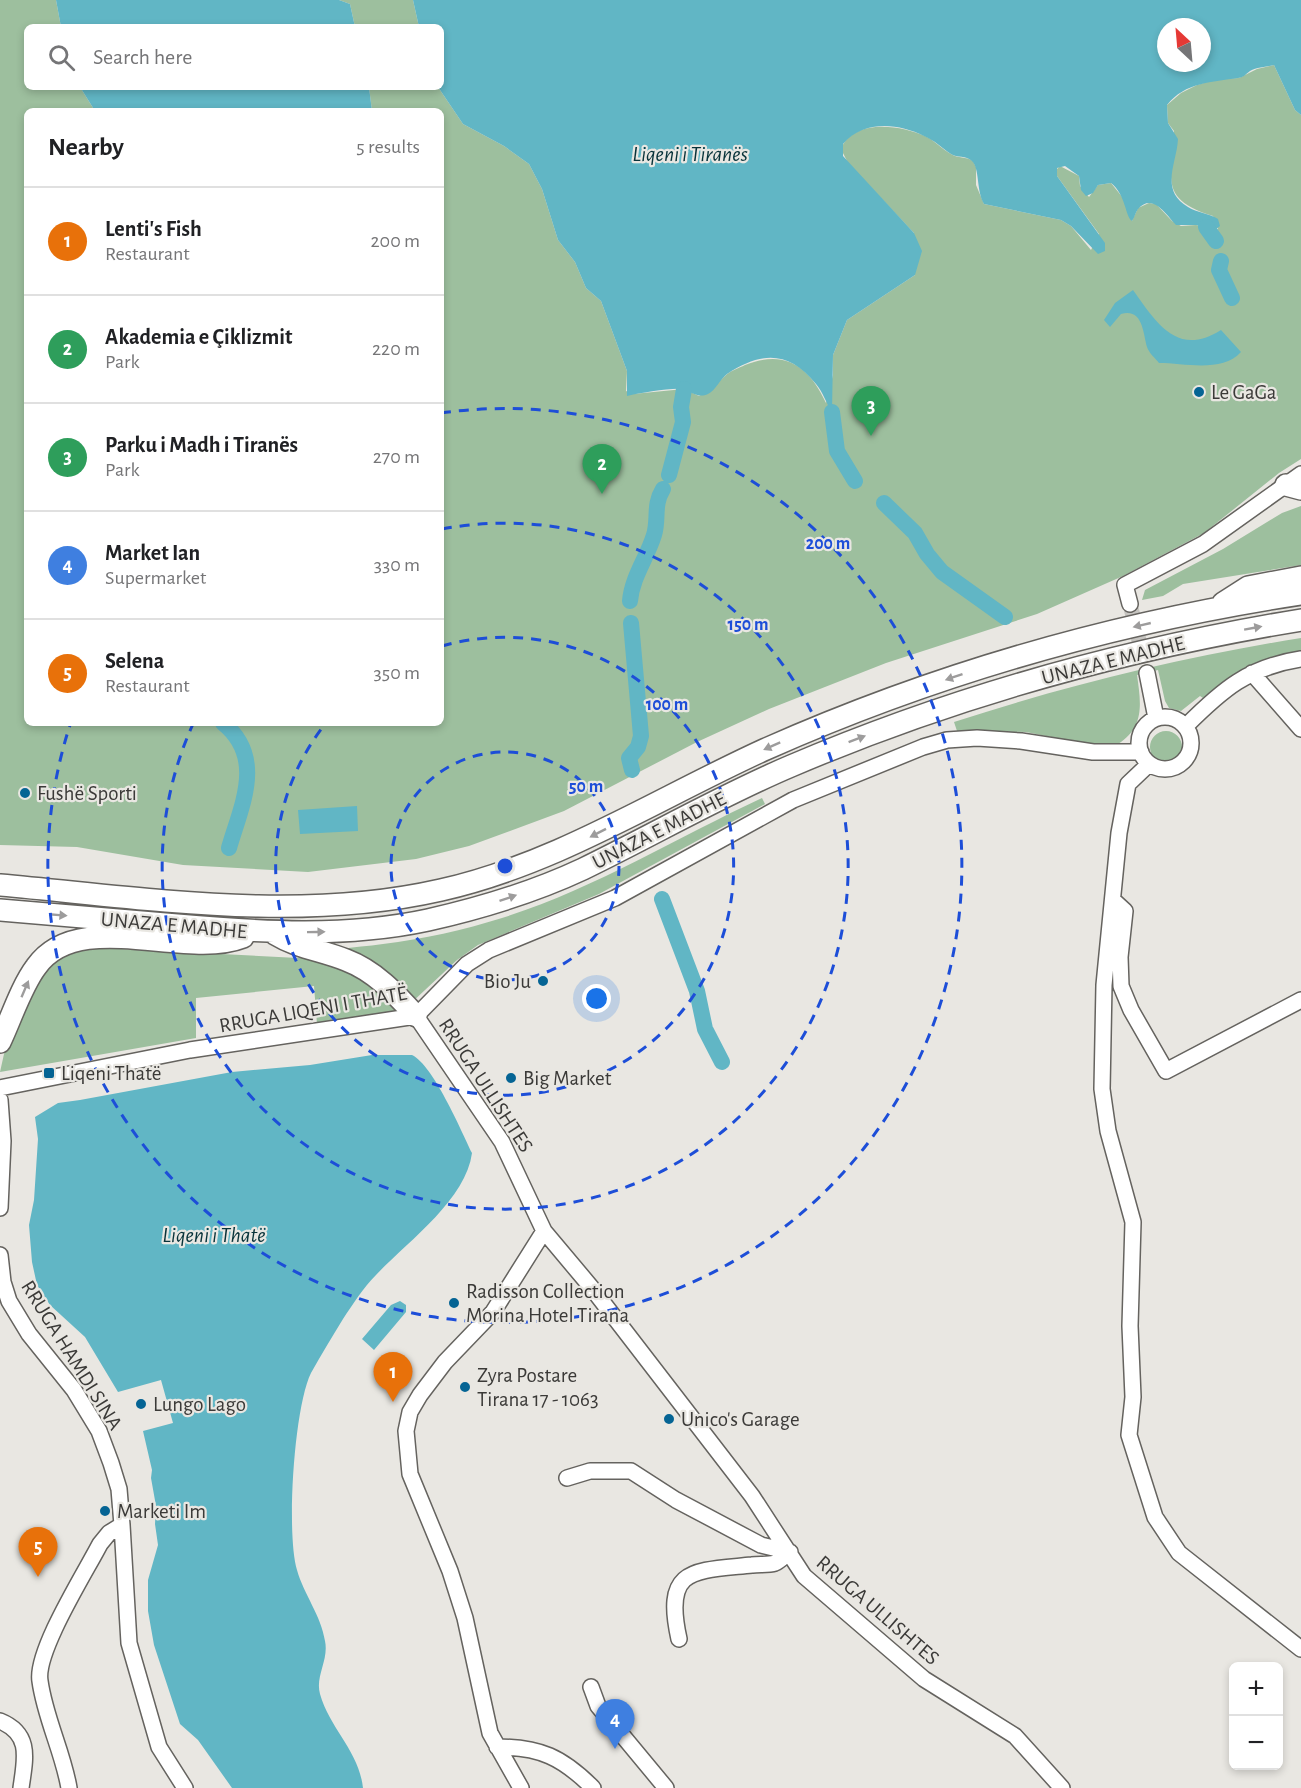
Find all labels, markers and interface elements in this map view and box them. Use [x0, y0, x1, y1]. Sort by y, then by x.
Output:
north arrow [1157, 18, 1211, 72]
search box [24, 24, 444, 90]
icon: search [45, 41, 78, 74]
text: Search here [93, 46, 192, 68]
text: Nearby [48, 134, 124, 160]
text: 5 results [356, 137, 420, 157]
water label: Liqeni i Tiranës [632, 143, 748, 165]
text: Lenti's Fish [105, 218, 202, 240]
text: 1 [64, 231, 71, 251]
text: 200 m [370, 231, 420, 251]
text: Restaurant [105, 244, 190, 264]
text: Akademia e Çiklizmit [105, 326, 292, 348]
text: 2 [63, 339, 72, 359]
text: 220 m [372, 339, 420, 359]
text: Park [105, 352, 140, 372]
place label: Le GaGa [1211, 382, 1277, 403]
marker: Le GaGa [1192, 385, 1206, 399]
pin: 3 [852, 386, 890, 436]
text: Parku i Madh i Tiranës [105, 434, 298, 456]
pin: 2 [582, 444, 622, 494]
text: 3 [63, 447, 72, 467]
text: 270 m [373, 447, 420, 467]
text: Park [105, 460, 140, 480]
text: 200 m [806, 535, 850, 553]
text: Market Ian [105, 542, 200, 564]
text: 4 [62, 555, 73, 575]
text: 330 m [374, 555, 420, 575]
text: Supermarket [105, 568, 206, 588]
text: 150 m [728, 616, 768, 634]
one-way arrow [1133, 621, 1152, 631]
one-way arrow [1244, 623, 1263, 632]
street label: UNAZA E MADHE [1039, 633, 1187, 688]
text: Selena [105, 650, 164, 672]
text: 5 [63, 663, 72, 683]
text: 350 m [374, 663, 420, 683]
one-way arrow [945, 672, 963, 682]
text: Restaurant [105, 676, 190, 696]
text: 100 m [646, 696, 688, 714]
one-way arrow [848, 734, 866, 743]
one-way arrow [764, 742, 781, 751]
text: 50 m [569, 778, 603, 796]
place label: Fushë Sporti [37, 783, 137, 804]
marker: Fushë Sporti [18, 786, 32, 800]
street label: UNAZA E MADHE [589, 788, 729, 873]
one-way arrow [589, 828, 606, 837]
centre of rings [495, 856, 515, 876]
one-way arrow [499, 893, 517, 903]
street label: UNAZA E MADHE [100, 909, 248, 942]
one-way arrow [49, 910, 68, 920]
one-way arrow [307, 927, 326, 937]
place label: Bio Ju [484, 971, 531, 992]
marker: Bio Ju [536, 974, 550, 988]
one-way arrow [21, 980, 30, 998]
street label: RRUGA LIQENI I THATË [217, 982, 409, 1036]
your location [582, 984, 611, 1013]
street label: RRUGA ULLISHTES [435, 1015, 537, 1156]
place label: Liqeni Thatë [61, 1063, 161, 1084]
marker: Liqeni Thatë [42, 1066, 56, 1080]
place label: Big Market [523, 1068, 612, 1089]
marker: Big Market [504, 1071, 518, 1085]
water label: Liqeni i Thatë [162, 1224, 266, 1246]
street label: RRUGA HAMDI SINA [17, 1277, 126, 1434]
place label: Radisson Collection Morina Hotel Tirana [466, 1281, 629, 1326]
marker: Radisson Collection Morina Hotel Tirana [447, 1296, 461, 1310]
pin: 1 [374, 1352, 412, 1402]
place label: Zyra Postare Tirana 17 - 1063 [477, 1365, 599, 1410]
marker: Zyra Postare Tirana 17 - 1063 [458, 1380, 472, 1394]
place label: Lungo Lago [153, 1394, 246, 1415]
marker: Lungo Lago [134, 1397, 148, 1411]
place label: Unico's Garage [681, 1409, 800, 1430]
marker: Unico's Garage [662, 1412, 676, 1426]
place label: Marketi Im [117, 1501, 206, 1522]
marker: Marketi Im [98, 1504, 112, 1518]
pin: 5 [18, 1528, 57, 1577]
street label: RRUGA ULLISHTES [812, 1552, 943, 1669]
map controls [1229, 1662, 1283, 1770]
button: + [1229, 1662, 1283, 1716]
pin: 4 [596, 1700, 634, 1749]
button: − [1229, 1716, 1283, 1770]

